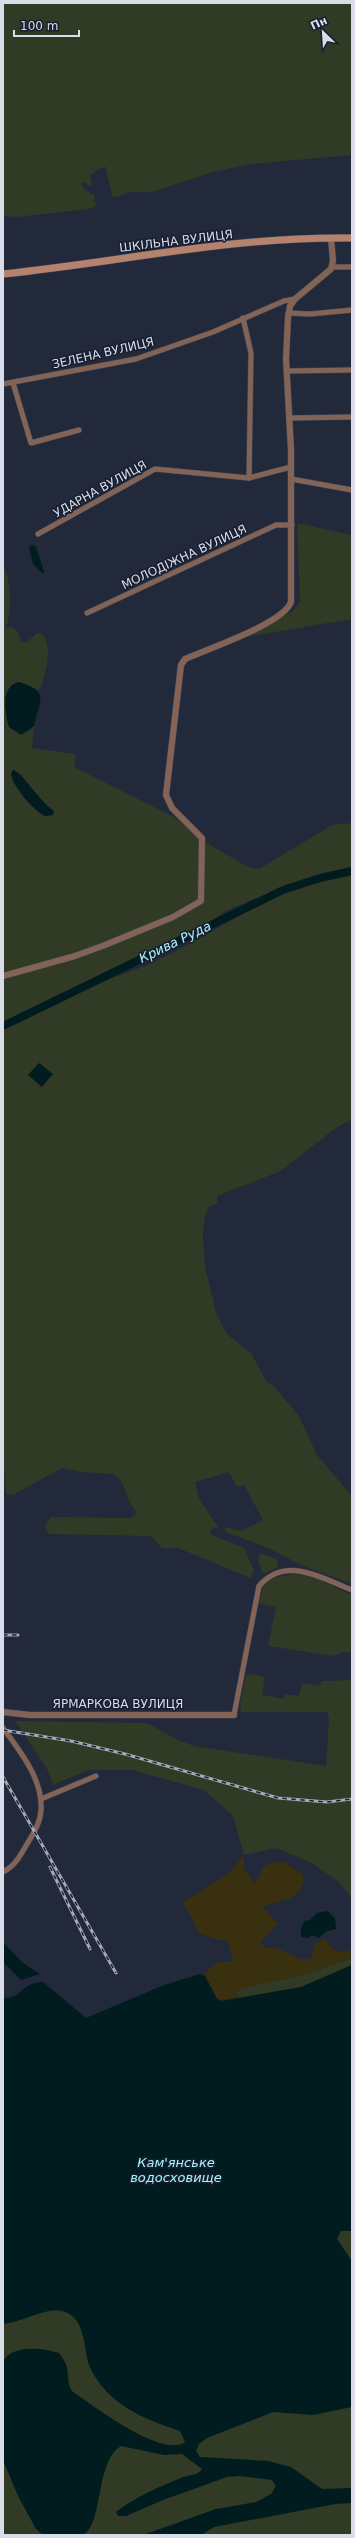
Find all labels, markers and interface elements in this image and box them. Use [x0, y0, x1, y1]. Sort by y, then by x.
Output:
scale bar [14, 12, 79, 38]
north arrow [303, 12, 343, 52]
text: Пн [309, 14, 329, 33]
text: 100 m [20, 19, 58, 33]
street label: ШКІЛЬНА ВУЛИЦЯ [118, 227, 234, 255]
street label: ЗЕЛЕНА ВУЛИЦЯ [51, 334, 155, 372]
street label: УДАРНА ВУЛИЦЯ [51, 458, 149, 520]
street label: МОЛОДІЖНА ВУЛИЦЯ [119, 522, 249, 592]
water label: Крива Руда [137, 918, 213, 966]
street label: ЯРМАРКОВА ВУЛИЦЯ [53, 1697, 183, 1711]
water label: Кам'янське водосховище [130, 2155, 222, 2185]

